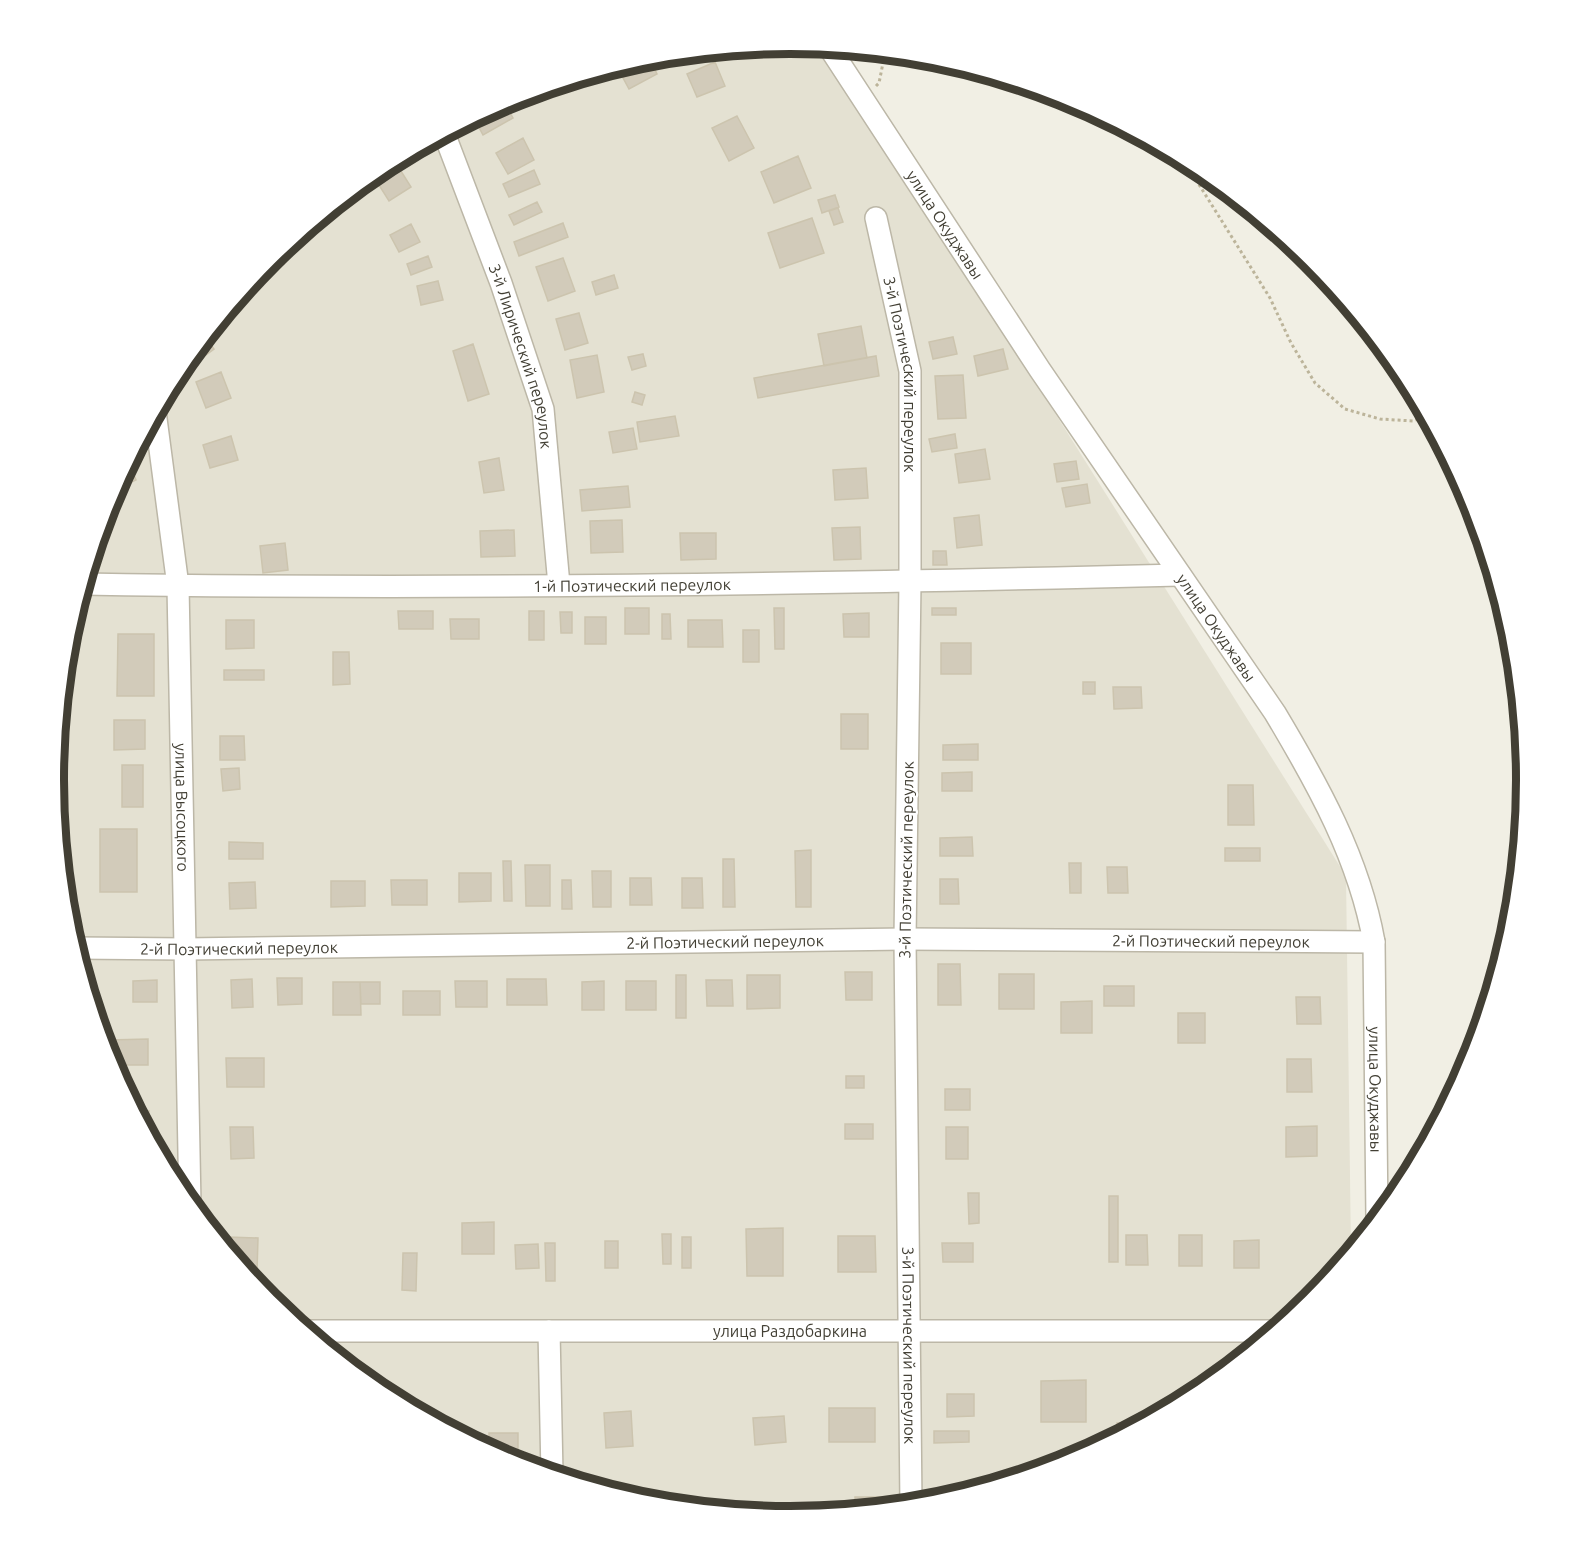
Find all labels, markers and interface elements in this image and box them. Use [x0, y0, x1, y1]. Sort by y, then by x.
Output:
street label: улица Окуджавы [903, 167, 987, 282]
street label: 3-й Лирический переулок [485, 261, 556, 449]
street label: 3-й Поэтический переулок [880, 275, 919, 472]
street label: улица Окуджавы [1173, 570, 1260, 685]
street label: 1-й Поэтический переулок [533, 575, 731, 595]
street label: улица Высоцкого [172, 743, 193, 872]
street label: 3-й Поэтический переулок [895, 761, 917, 959]
street label: 2-й Поэтический переулок [626, 931, 824, 952]
street label: 2-й Поэтический переулок [1112, 931, 1310, 951]
street label: 2-й Поэтический переулок [140, 938, 338, 958]
street label: улица Окуджавы [1366, 1026, 1385, 1153]
street label: 3-й Поэтический переулок [899, 1246, 919, 1444]
street label: улица Раздобаркина [713, 1322, 867, 1340]

